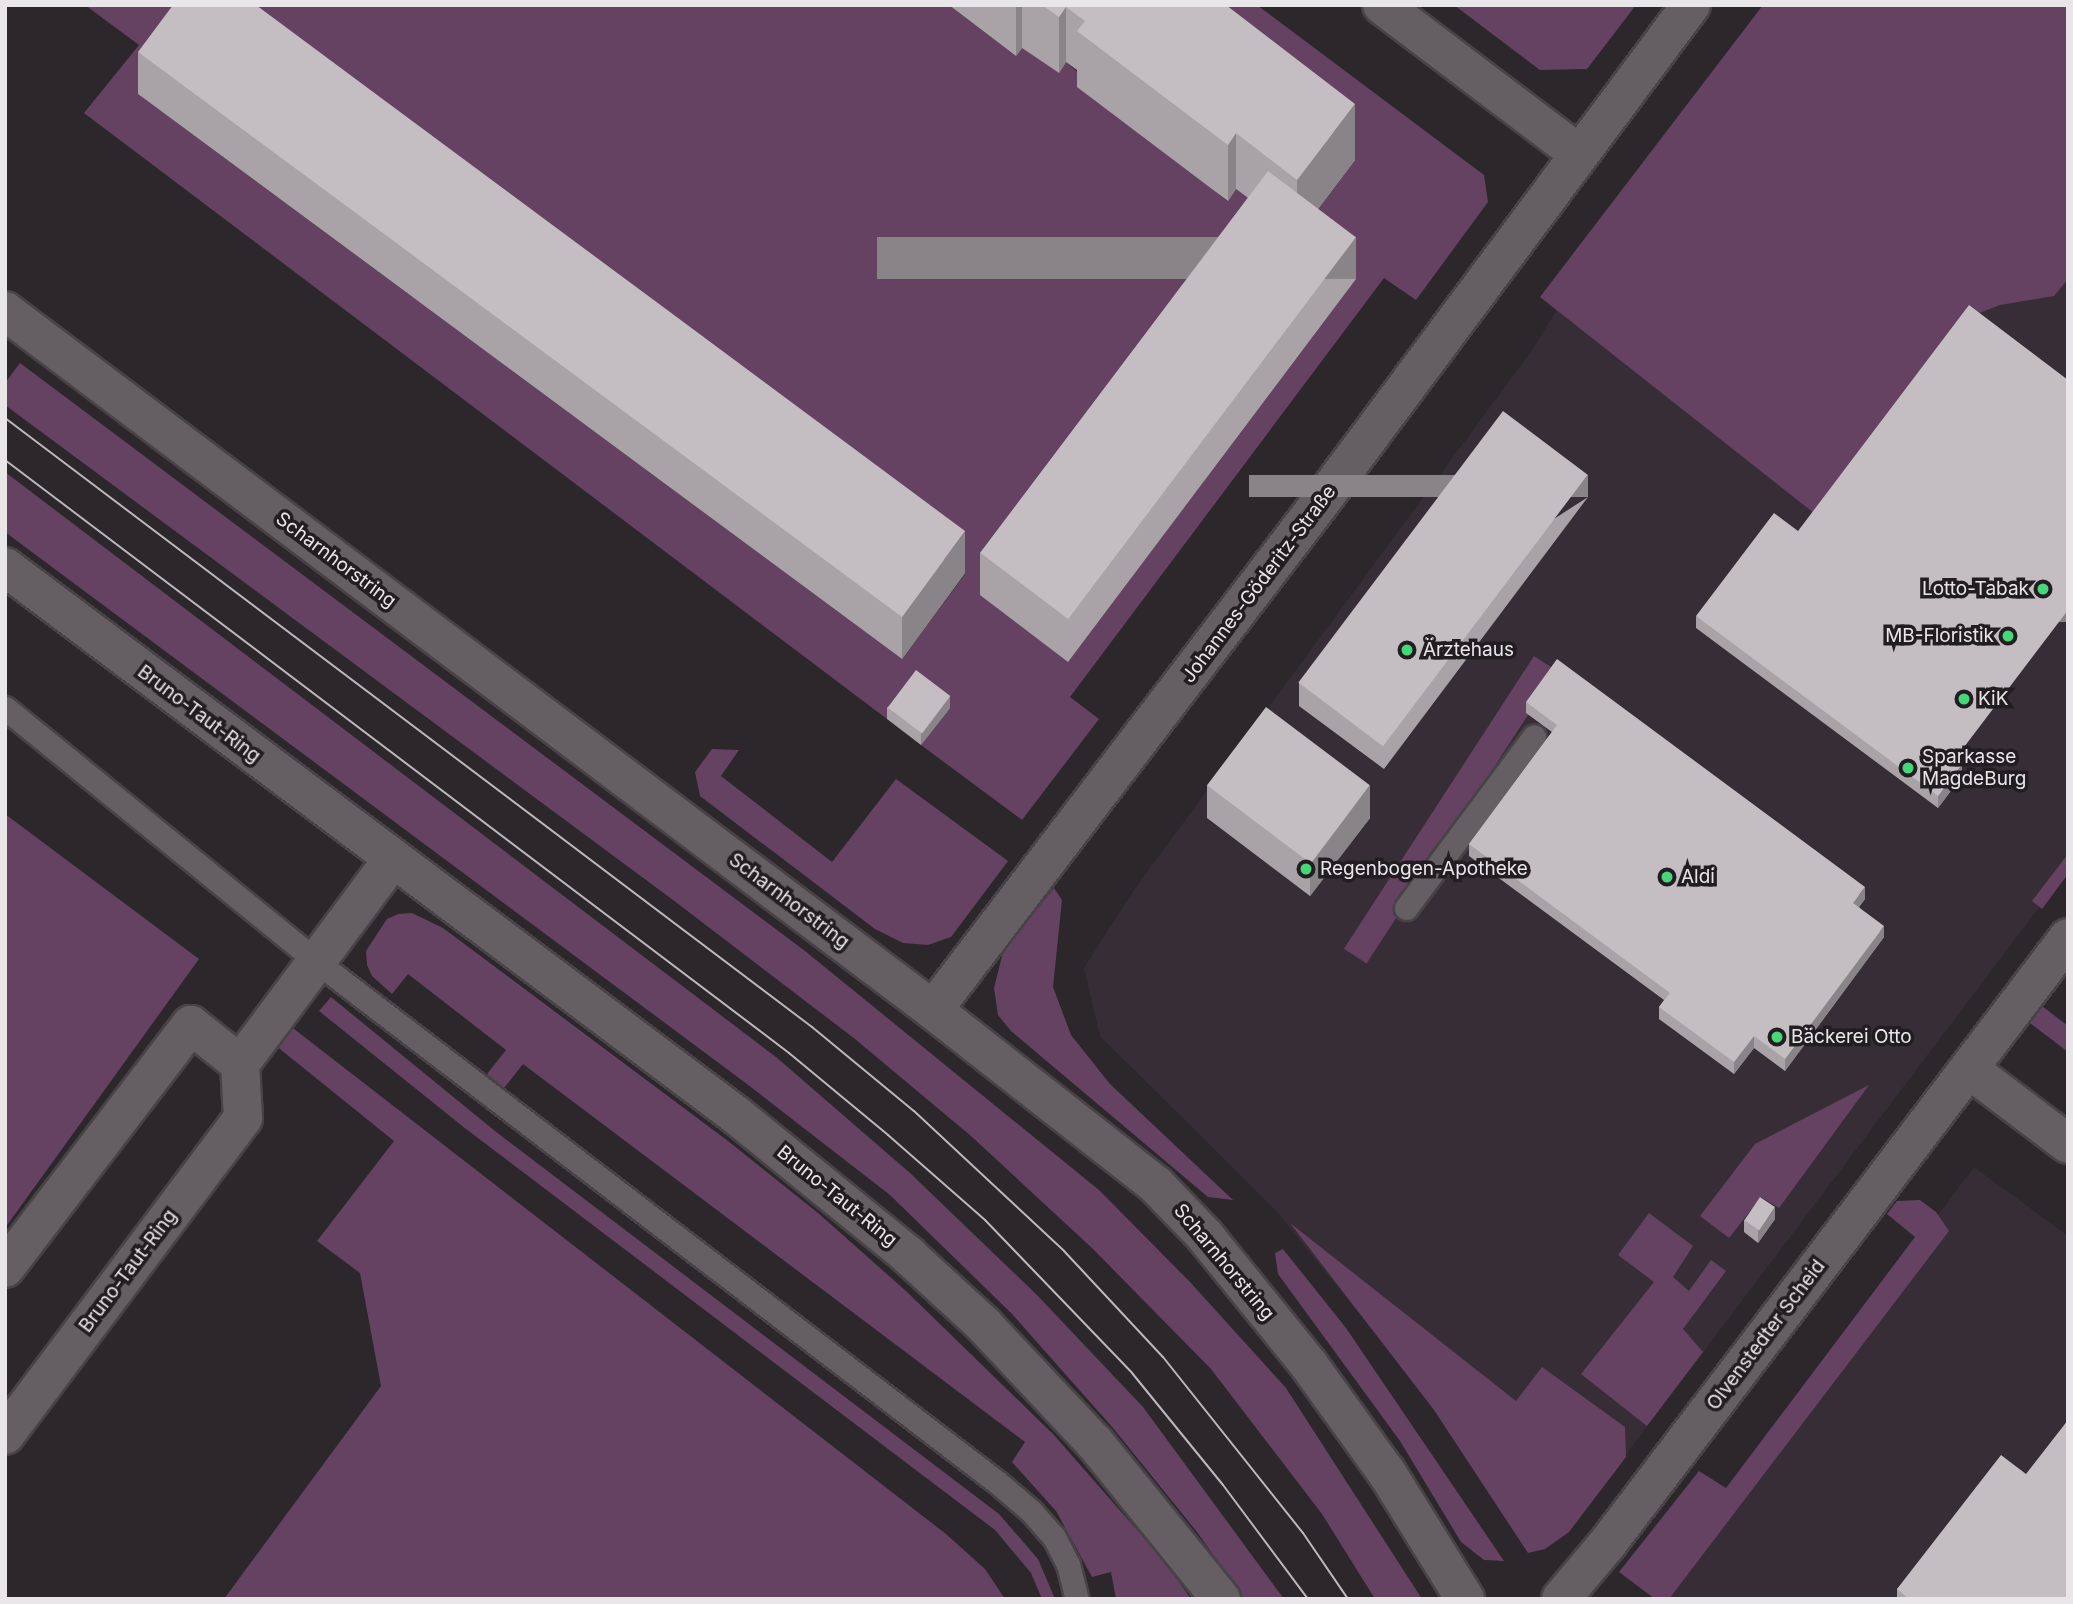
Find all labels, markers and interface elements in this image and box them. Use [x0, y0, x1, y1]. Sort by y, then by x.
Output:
street label: Johannes-Göderitz-Straße [1177, 481, 1341, 687]
street label: Scharnhorstring [271, 507, 401, 613]
place label: Lotto-Tabak [1922, 578, 2029, 600]
marker: Lotto-Tabak [2035, 581, 2051, 597]
place label: MB-Floristik [1885, 625, 1994, 647]
marker: MB-Floristik [2000, 628, 2016, 644]
place label: Ärztehaus [1423, 639, 1514, 661]
marker: Ärztehaus [1397, 640, 1417, 660]
street label: Bruno-Taut-Ring [133, 660, 265, 768]
place label: KiK [1978, 688, 2008, 710]
marker: KiK [1956, 691, 1972, 707]
place label: Sparkasse MagdeBurg [1922, 746, 2026, 790]
marker: Sparkasse MagdeBurg [1900, 760, 1916, 776]
street label: Scharnhorstring [724, 848, 854, 954]
place label: Regenbogen-Apotheke [1320, 858, 1528, 880]
marker: Regenbogen-Apotheke [1298, 861, 1314, 877]
place label: Aldi [1681, 866, 1715, 888]
marker: Aldi [1659, 869, 1675, 885]
place label: Bäckerei Otto [1791, 1026, 1912, 1048]
marker: Bäckerei Otto [1769, 1029, 1785, 1045]
street label: Bruno-Taut-Ring [772, 1141, 902, 1251]
street label: Scharnhorstring [1169, 1199, 1279, 1325]
street label: Bruno-Taut-Ring [74, 1205, 182, 1337]
street label: Olvenstedter Scheid [1702, 1255, 1830, 1415]

